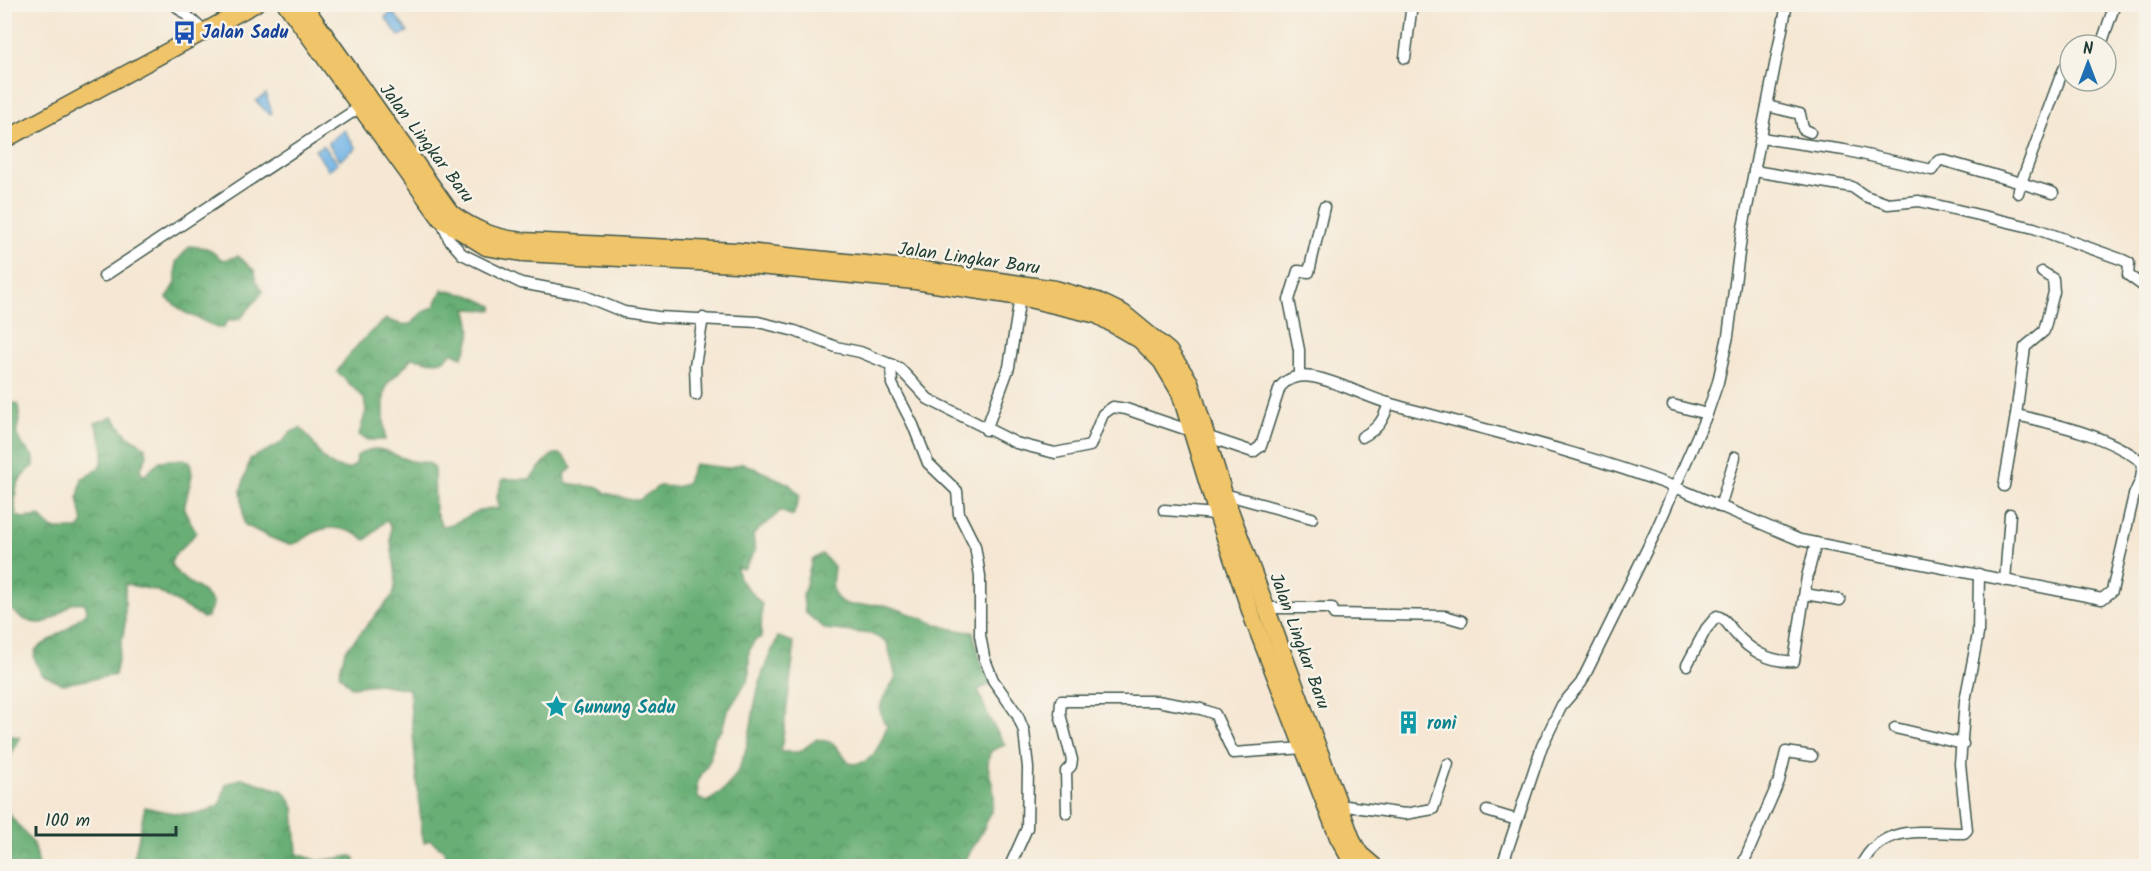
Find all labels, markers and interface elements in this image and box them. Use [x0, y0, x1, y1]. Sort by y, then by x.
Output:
bus stop icon: Jalan Sadu [171, 19, 197, 45]
place label: Jalan Sadu [202, 19, 289, 48]
north arrow [2058, 33, 2118, 93]
text: N [2083, 37, 2093, 62]
street label: Jalan Lingkar Baru [371, 78, 481, 210]
street label: Jalan Lingkar Baru [896, 235, 1042, 284]
street label: Jalan Lingkar Baru [1260, 569, 1337, 714]
place icon: Gunung Sadu [543, 694, 569, 720]
place label: Gunung Sadu [574, 694, 676, 723]
building icon: roni [1396, 710, 1422, 736]
place label: roni [1427, 710, 1457, 739]
scale bar [36, 799, 176, 837]
text: 100 m [45, 807, 90, 836]

